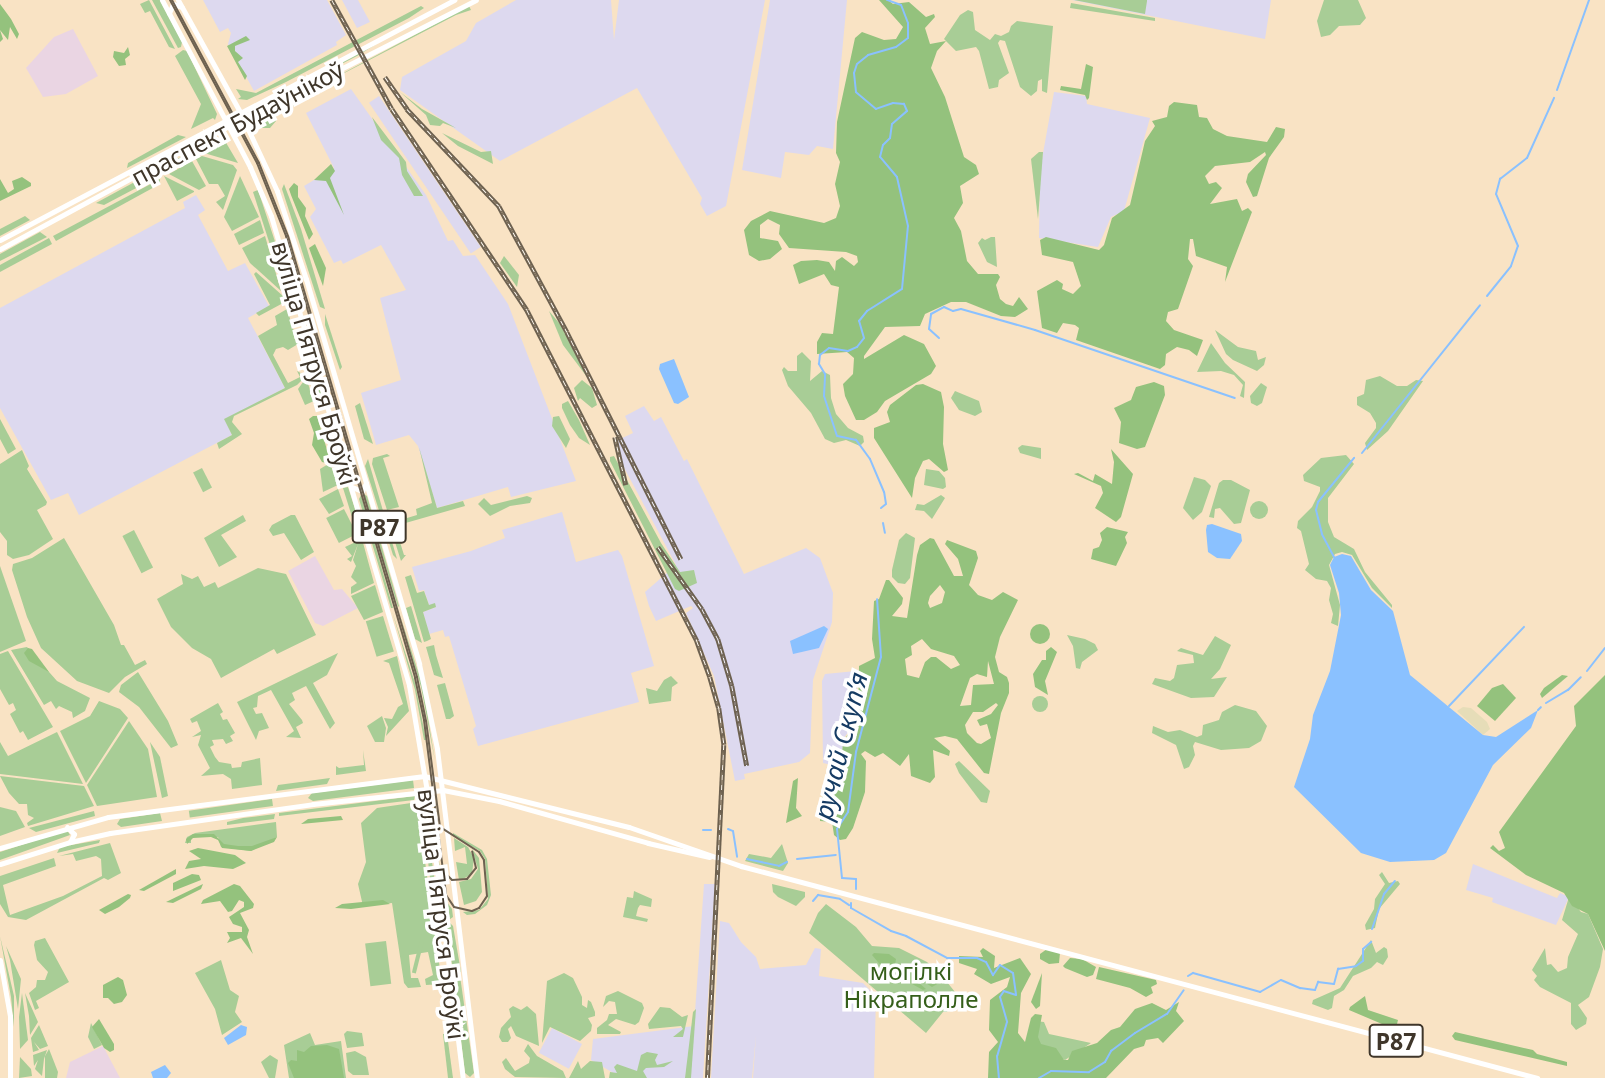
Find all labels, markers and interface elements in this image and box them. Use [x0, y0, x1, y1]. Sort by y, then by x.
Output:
street label: праспект Будаўнікоў [126, 55, 348, 191]
street label: вуліца Пятруся Броўкі [266, 238, 364, 488]
road number: Р87 [351, 508, 407, 547]
water label: ручай Скупʼя [808, 669, 874, 823]
street label: вуліца Пятруся Броўкі [412, 787, 472, 1041]
park label: могілкі Нікраполле [844, 957, 978, 1013]
road number: Р87 [1368, 1022, 1424, 1060]

